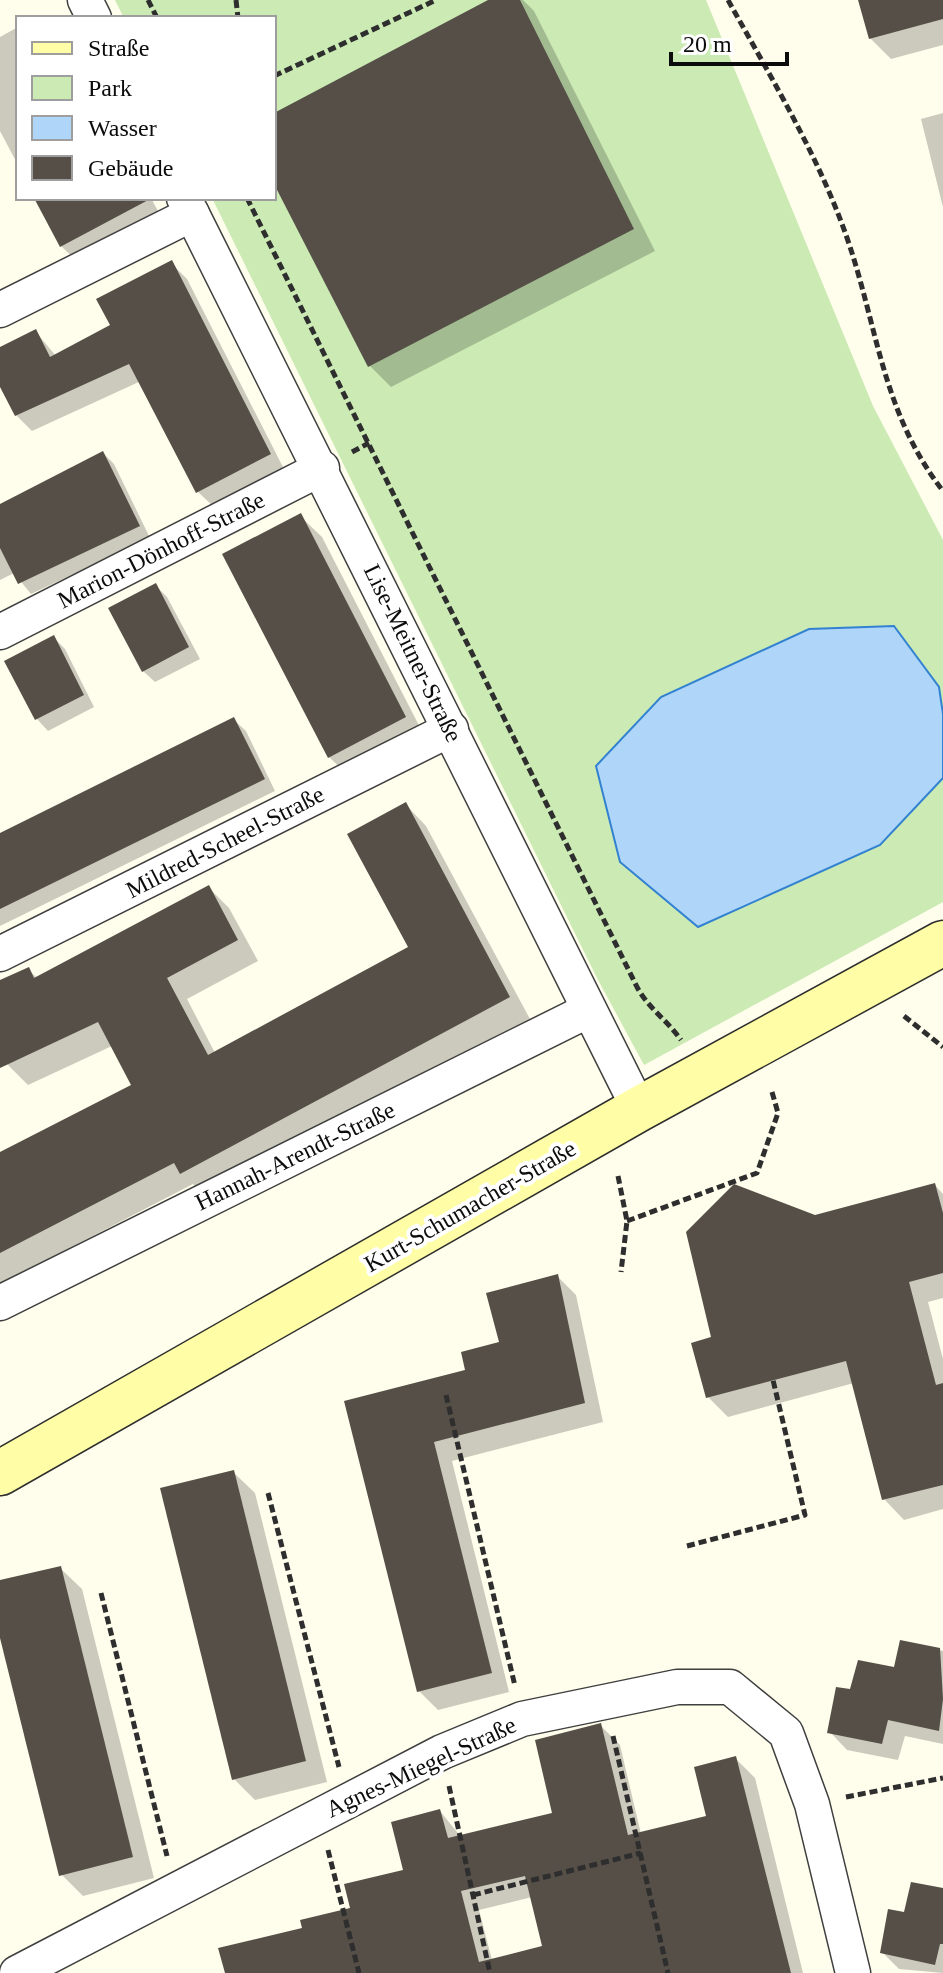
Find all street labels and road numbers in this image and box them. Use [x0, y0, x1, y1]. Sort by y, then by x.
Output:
street label: Marion-Dönhoff-Straße [53, 486, 269, 614]
street label: Lise-Meitner-Straße [359, 560, 467, 746]
street label: Mildred-Scheel-Straße [122, 781, 328, 903]
street label: Hannah-Arendt-Straße [191, 1096, 399, 1216]
street label: Kurt-Schumacher-Straße [360, 1135, 580, 1277]
street label: Agnes-Miegel-Straße [322, 1712, 520, 1822]

